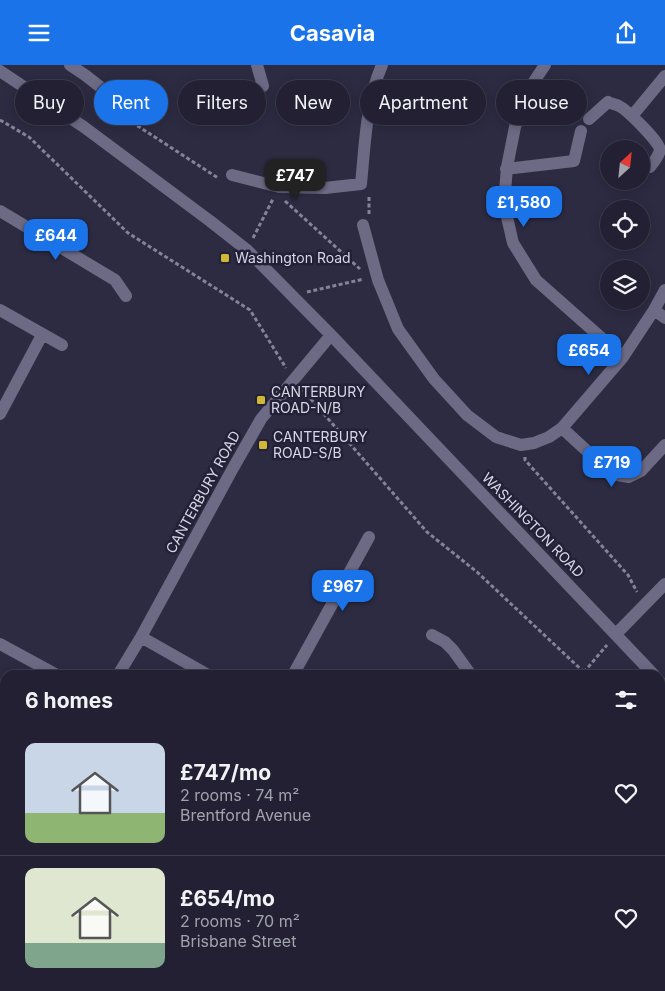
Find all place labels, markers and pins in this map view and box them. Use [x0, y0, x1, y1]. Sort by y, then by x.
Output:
pin: £747 [265, 159, 325, 201]
pin: £1,580 [483, 185, 565, 228]
pin: £644 [26, 219, 86, 261]
place label: Washington Road [235, 249, 351, 266]
marker: Washington Road [219, 252, 231, 264]
pin: £654 [559, 333, 619, 376]
place label: CANTERBURY ROAD-N/B [271, 383, 366, 416]
marker: CANTERBURY ROAD-N/B [255, 394, 267, 406]
place label: CANTERBURY ROAD-S/B [273, 428, 368, 461]
marker: CANTERBURY ROAD-S/B [257, 439, 269, 451]
pin: £719 [582, 445, 642, 488]
pin: £967 [313, 569, 373, 612]

